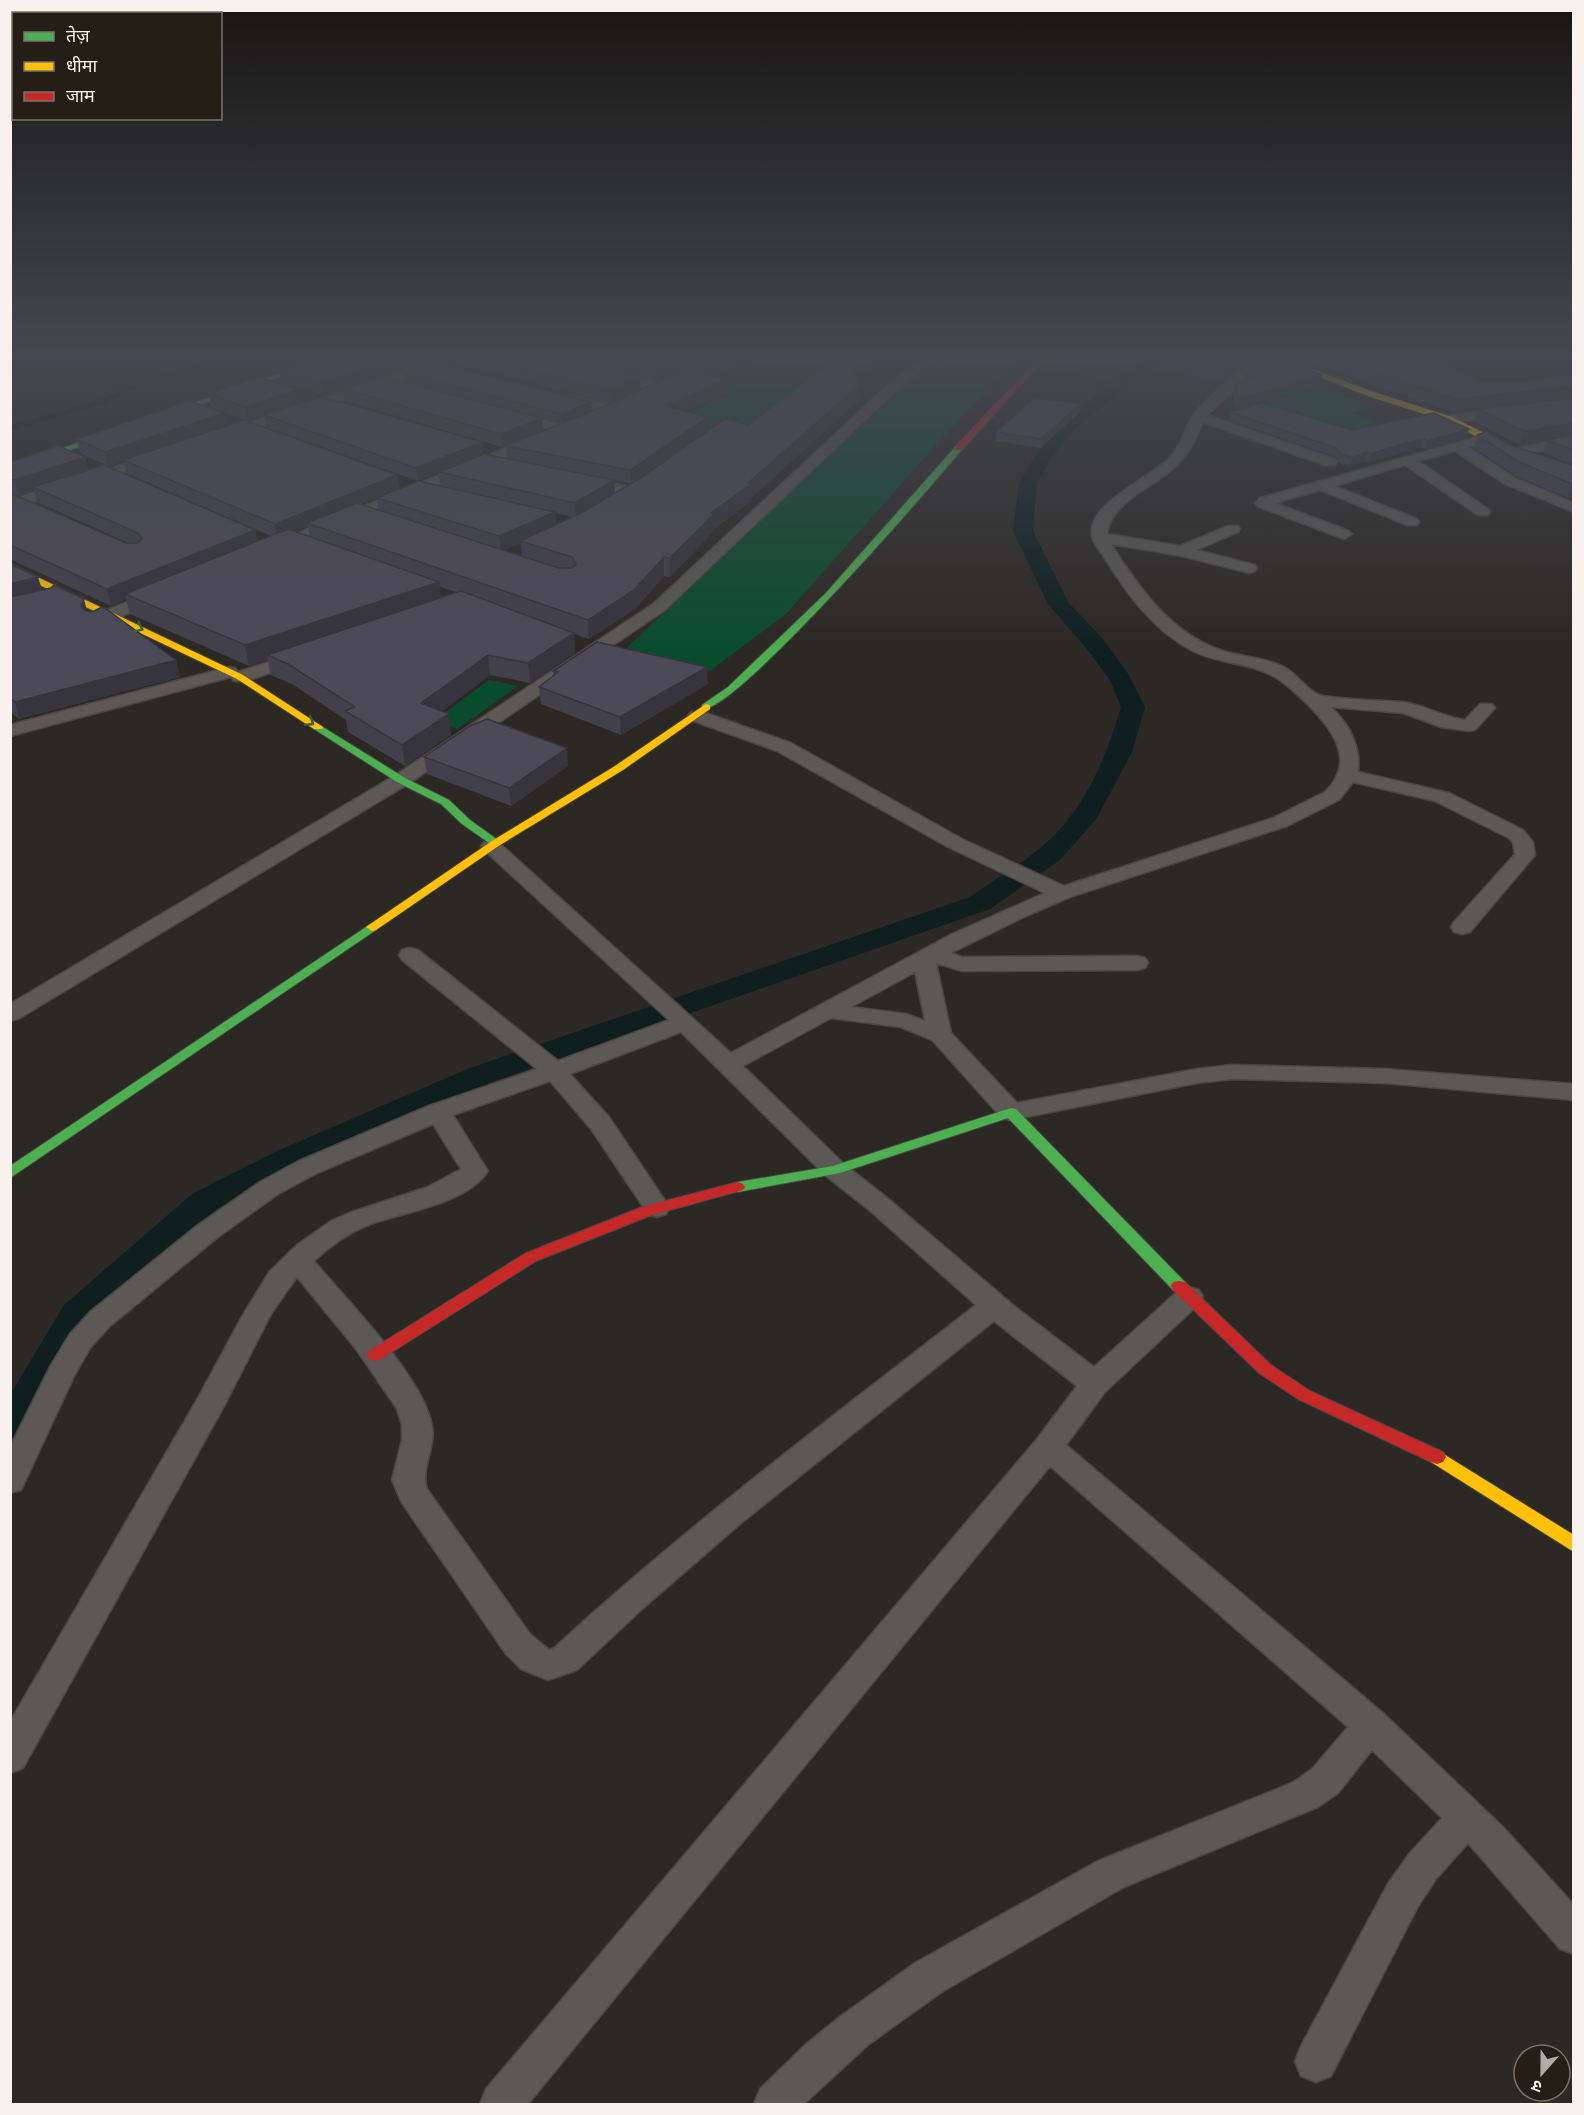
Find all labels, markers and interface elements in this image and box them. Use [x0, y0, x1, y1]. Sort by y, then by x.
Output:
legend [12, 12, 222, 120]
text: तेज़ [66, 25, 90, 47]
text: धीमा [66, 55, 97, 77]
text: जाम [66, 85, 96, 107]
one-way arrow [133, 621, 144, 633]
one-way arrow [303, 715, 314, 726]
north arrow [1512, 2043, 1572, 2103]
text: उ [1528, 2076, 1545, 2097]

